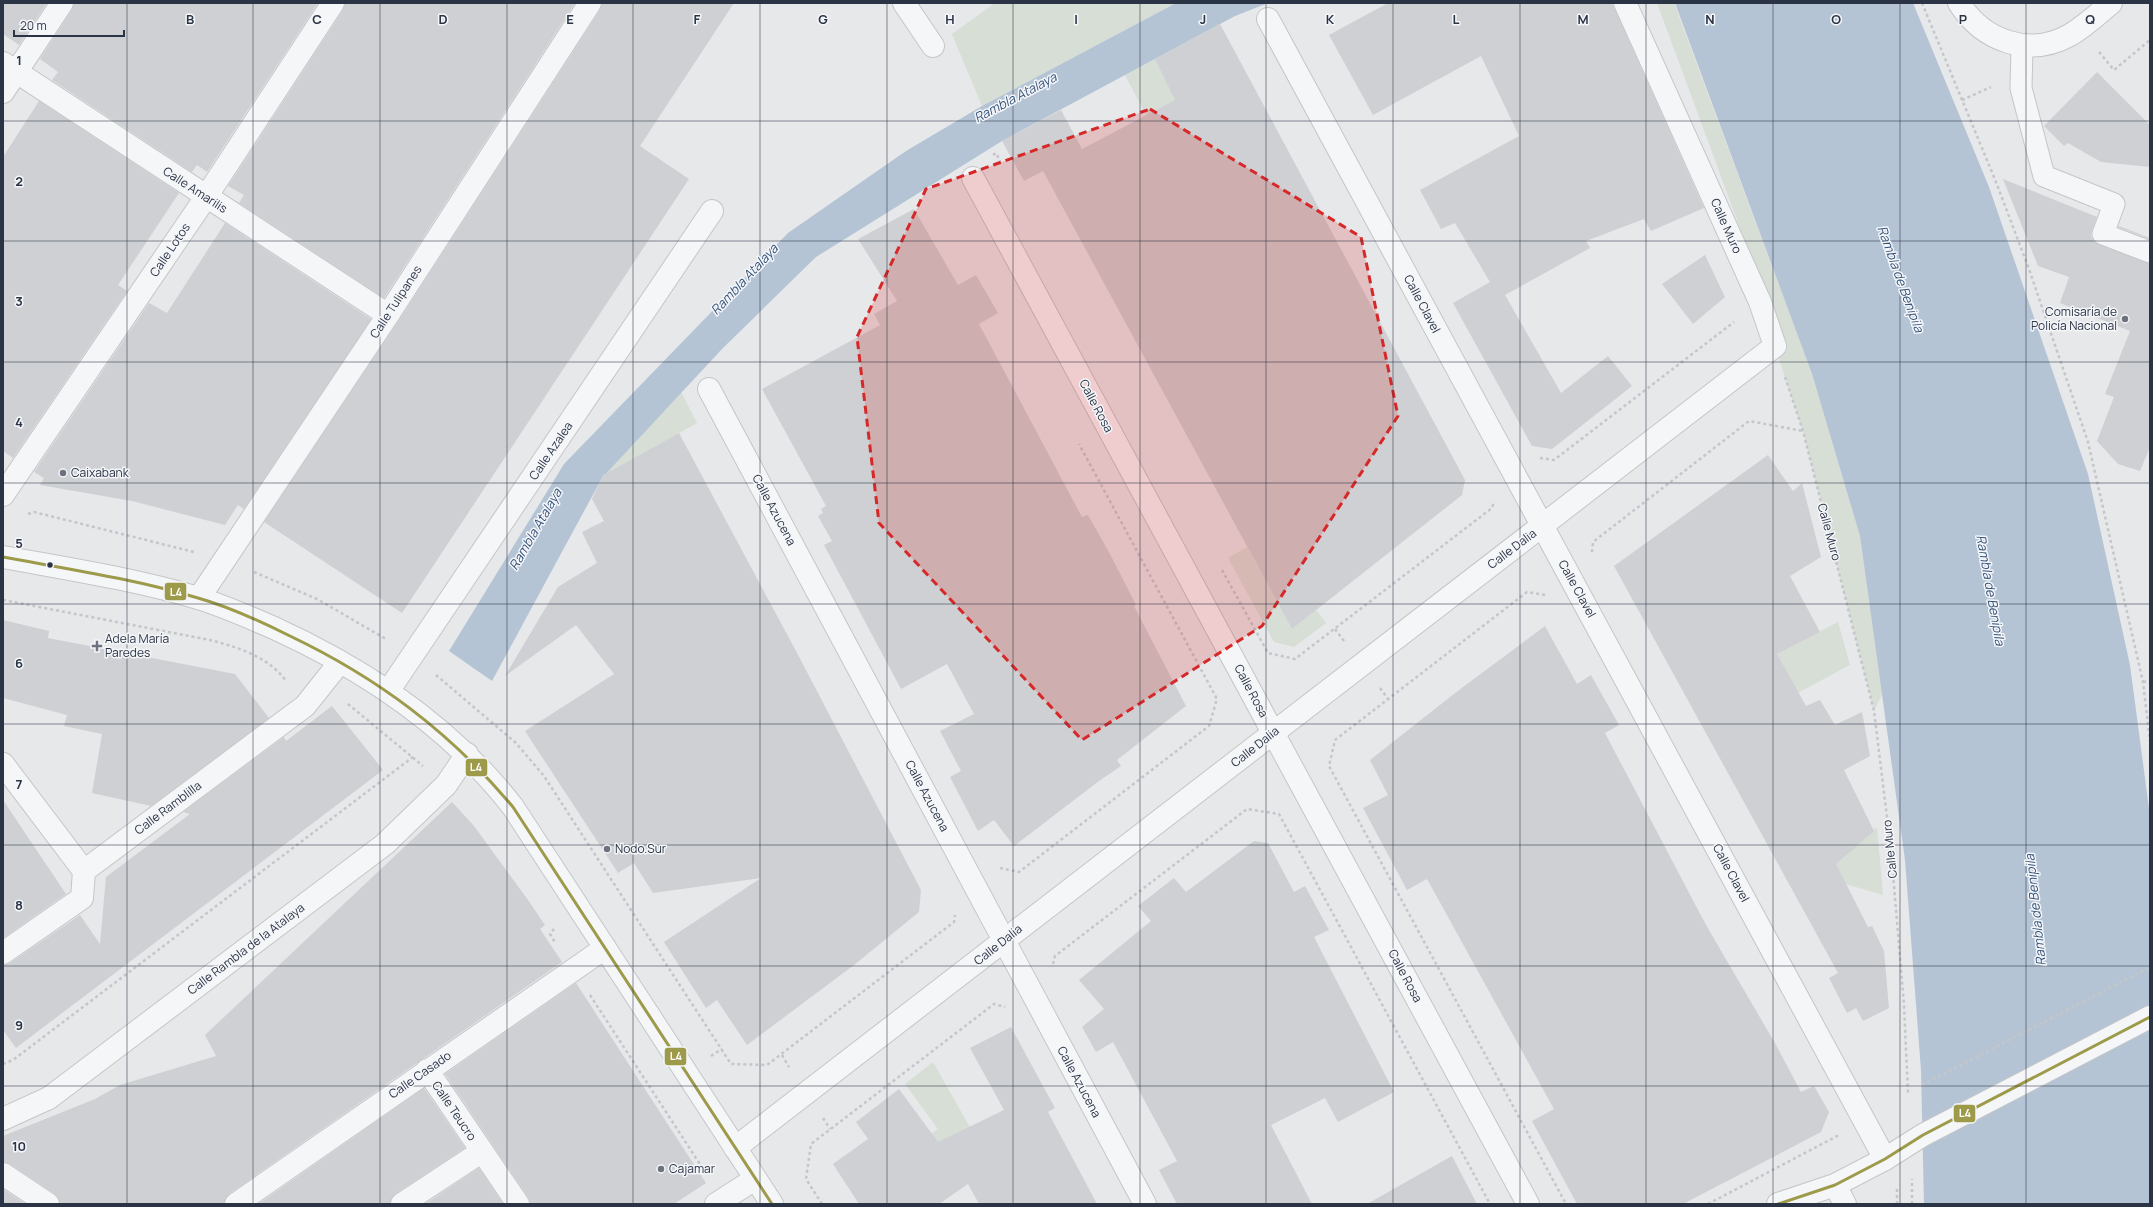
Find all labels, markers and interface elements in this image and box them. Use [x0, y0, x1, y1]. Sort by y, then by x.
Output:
text: B [186, 10, 194, 28]
text: C [312, 10, 322, 28]
text: D [438, 10, 448, 28]
text: E [566, 10, 574, 28]
text: F [694, 10, 701, 28]
text: G [818, 10, 828, 28]
text: H [945, 10, 955, 28]
text: I [1074, 10, 1078, 28]
text: J [1200, 10, 1206, 28]
text: K [1326, 10, 1335, 28]
text: L [1453, 10, 1460, 28]
text: M [1577, 10, 1589, 28]
text: N [1705, 10, 1715, 28]
text: O [1831, 10, 1841, 28]
text: P [1959, 10, 1967, 28]
text: Q [2085, 10, 2095, 28]
scale bar [14, 12, 124, 38]
text: 20 m [20, 17, 47, 34]
text: 1 [16, 51, 22, 69]
water label: Rambla Atalaya [971, 67, 1060, 126]
street label: Calle Amarilis [160, 162, 231, 217]
text: 2 [15, 172, 23, 190]
street label: Calle Muro [1707, 195, 1746, 256]
street label: Calle Lotos [145, 220, 194, 280]
water label: Rambla de Benipila [1873, 223, 1929, 335]
water label: Rambla Atalaya [706, 239, 782, 318]
street label: Calle Tulipanes [366, 262, 426, 341]
street label: Calle Clavel [1400, 272, 1445, 336]
text: 3 [15, 292, 23, 310]
place label: Comisaría de Policía Nacional [2031, 303, 2117, 334]
marker: Comisaría de Policía Nacional [2120, 314, 2130, 324]
street label: Calle Rosa [1075, 376, 1118, 435]
text: 4 [15, 413, 23, 431]
street label: Calle Azalea [525, 418, 576, 483]
place label: Caixabank [71, 464, 130, 481]
marker: Caixabank [58, 468, 68, 478]
street label: Calle Azucena [749, 471, 800, 548]
water label: Rambla Atalaya [504, 484, 566, 573]
street label: Calle Muro [1814, 501, 1845, 562]
street label: Calle Dalia [1484, 525, 1540, 573]
water label: Rambla de Benipila [1972, 533, 2010, 647]
text: 5 [15, 534, 23, 552]
street label: Calle Clavel [1555, 557, 1600, 621]
unlabelled marker [45, 560, 55, 570]
line badge: L4 [164, 582, 187, 601]
text: L4 [170, 584, 183, 599]
place label: Adela María Paredes [105, 630, 169, 661]
marker: Adela María Paredes [92, 641, 102, 651]
text: 6 [15, 654, 23, 672]
street label: Calle Rosa [1230, 661, 1273, 720]
street label: Calle Dalia [1227, 722, 1282, 771]
street label: Calle Azucena [902, 757, 953, 834]
line badge: L4 [465, 758, 488, 777]
text: L4 [470, 759, 483, 774]
text: 7 [16, 775, 23, 793]
street label: Calle Ramblilla [131, 777, 205, 838]
street label: Calle Muro [1878, 819, 1901, 879]
place label: Nodo.Sur [615, 840, 667, 857]
street label: Calle Clavel [1709, 841, 1754, 905]
marker: Nodo.Sur [602, 844, 612, 854]
water label: Rambla de Benipila [2020, 853, 2050, 967]
text: 8 [15, 896, 23, 914]
street label: Calle Rambla de la Atalaya [184, 899, 308, 998]
street label: Calle Dalia [970, 920, 1025, 969]
street label: Calle Rosa [1384, 946, 1427, 1005]
text: 9 [15, 1016, 23, 1034]
street label: Calle Azucena [1054, 1043, 1105, 1120]
street label: Calle Casado [385, 1047, 454, 1102]
line badge: L4 [664, 1047, 687, 1066]
text: L4 [670, 1048, 683, 1063]
street label: Calle Teucro [428, 1078, 481, 1144]
line badge: L4 [1953, 1104, 1976, 1123]
text: L4 [1959, 1105, 1972, 1120]
text: 10 [12, 1137, 26, 1155]
place label: Cajamar [669, 1160, 716, 1177]
marker: Cajamar [656, 1164, 666, 1174]

